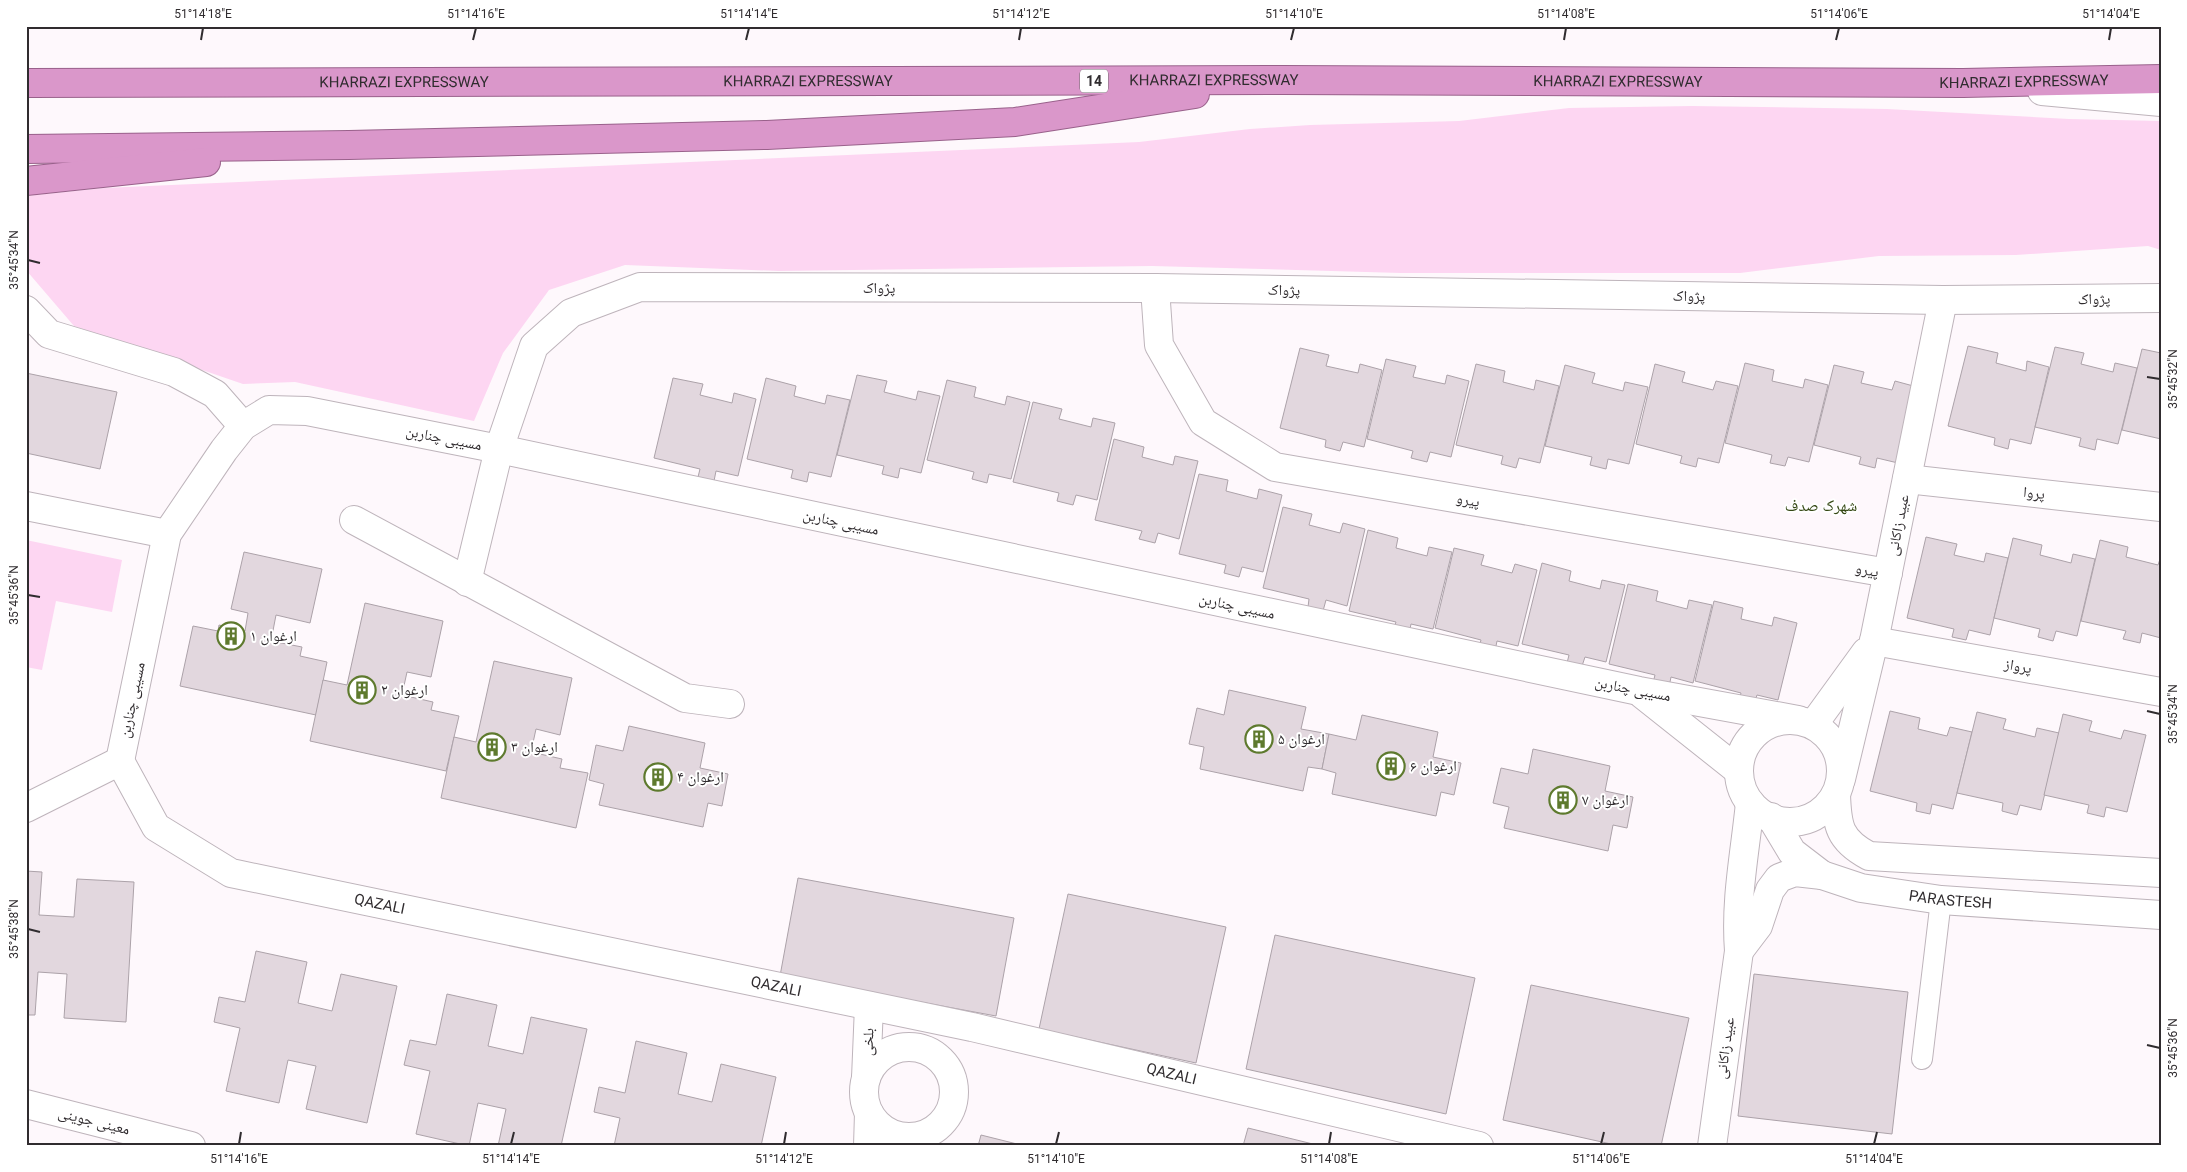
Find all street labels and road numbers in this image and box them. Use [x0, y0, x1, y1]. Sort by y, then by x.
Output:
road number: 14 [1080, 70, 1108, 92]
street label: KHARRAZI EXPRESSWAY [1129, 71, 1299, 89]
street label: KHARRAZI EXPRESSWAY [1939, 71, 2109, 92]
street label: KHARRAZI EXPRESSWAY [723, 72, 893, 90]
street label: KHARRAZI EXPRESSWAY [1533, 72, 1703, 91]
street label: KHARRAZI EXPRESSWAY [319, 73, 489, 91]
street label: پژواک [863, 279, 895, 297]
street label: پژواک [1268, 281, 1300, 299]
street label: پژواک [1673, 287, 1705, 305]
street label: پژواک [2078, 290, 2110, 308]
street label: مسیبی چناربن [404, 422, 484, 455]
street label: پروا [2022, 483, 2046, 503]
street label: پیرو [1455, 489, 1481, 511]
street label: عبید زاکانی [1883, 492, 1914, 557]
street label: مسیبی چناربن [801, 505, 881, 540]
street label: پیرو [1854, 559, 1880, 581]
street label: مسیبی چناربن [1197, 589, 1277, 624]
street label: پرواز [2002, 655, 2033, 677]
street label: مسیبی چناربن [115, 660, 150, 740]
street label: مسیبی چناربن [1593, 673, 1673, 706]
street label: PARASTESH [1908, 886, 1993, 912]
street label: QAZALI [353, 890, 407, 918]
street label: QAZALI [749, 972, 803, 1000]
street label: عبید زاکانی [1712, 1016, 1739, 1080]
street label: بلخی [859, 1028, 878, 1056]
street label: QAZALI [1145, 1059, 1199, 1088]
street label: معینی جوینی [56, 1103, 132, 1140]

